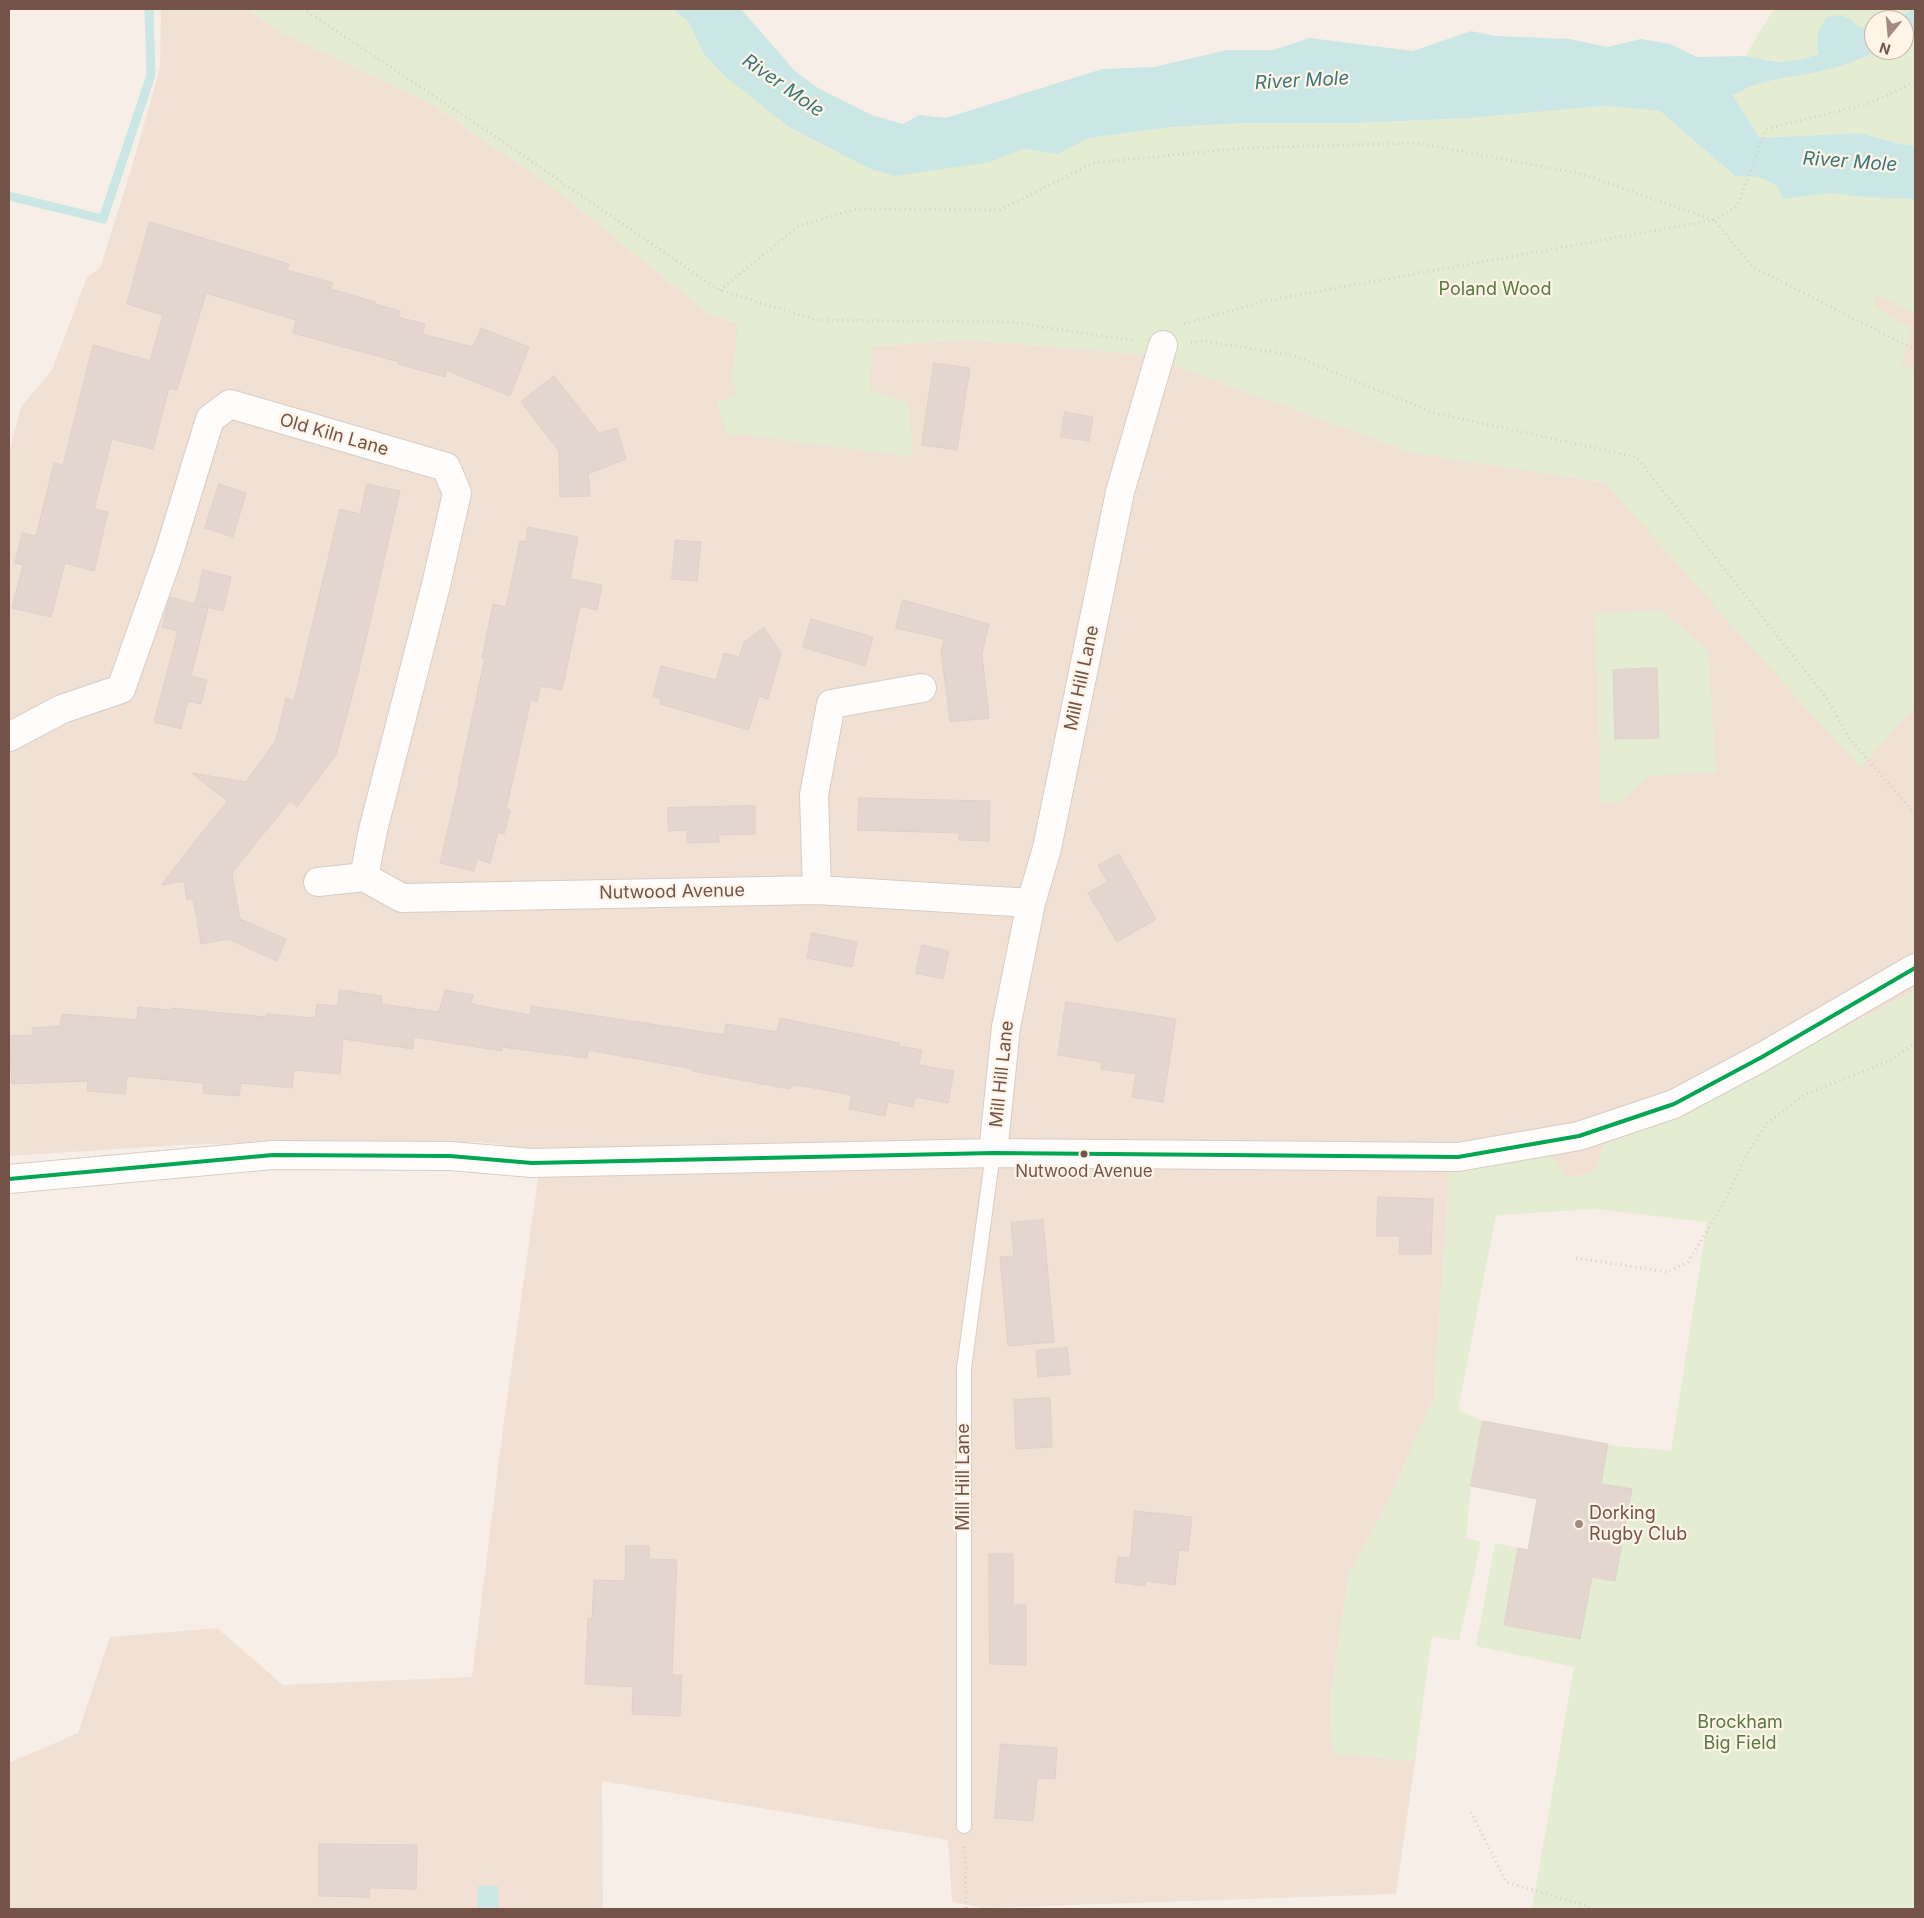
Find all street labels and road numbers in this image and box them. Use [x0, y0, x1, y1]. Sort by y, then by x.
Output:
street label: Old Kiln Lane [277, 409, 391, 461]
street label: Mill Hill Lane [1060, 623, 1104, 733]
street label: Nutwood Avenue [599, 880, 745, 904]
street label: Mill Hill Lane [986, 1019, 1018, 1129]
street label: Mill Hill Lane [953, 1423, 975, 1531]

